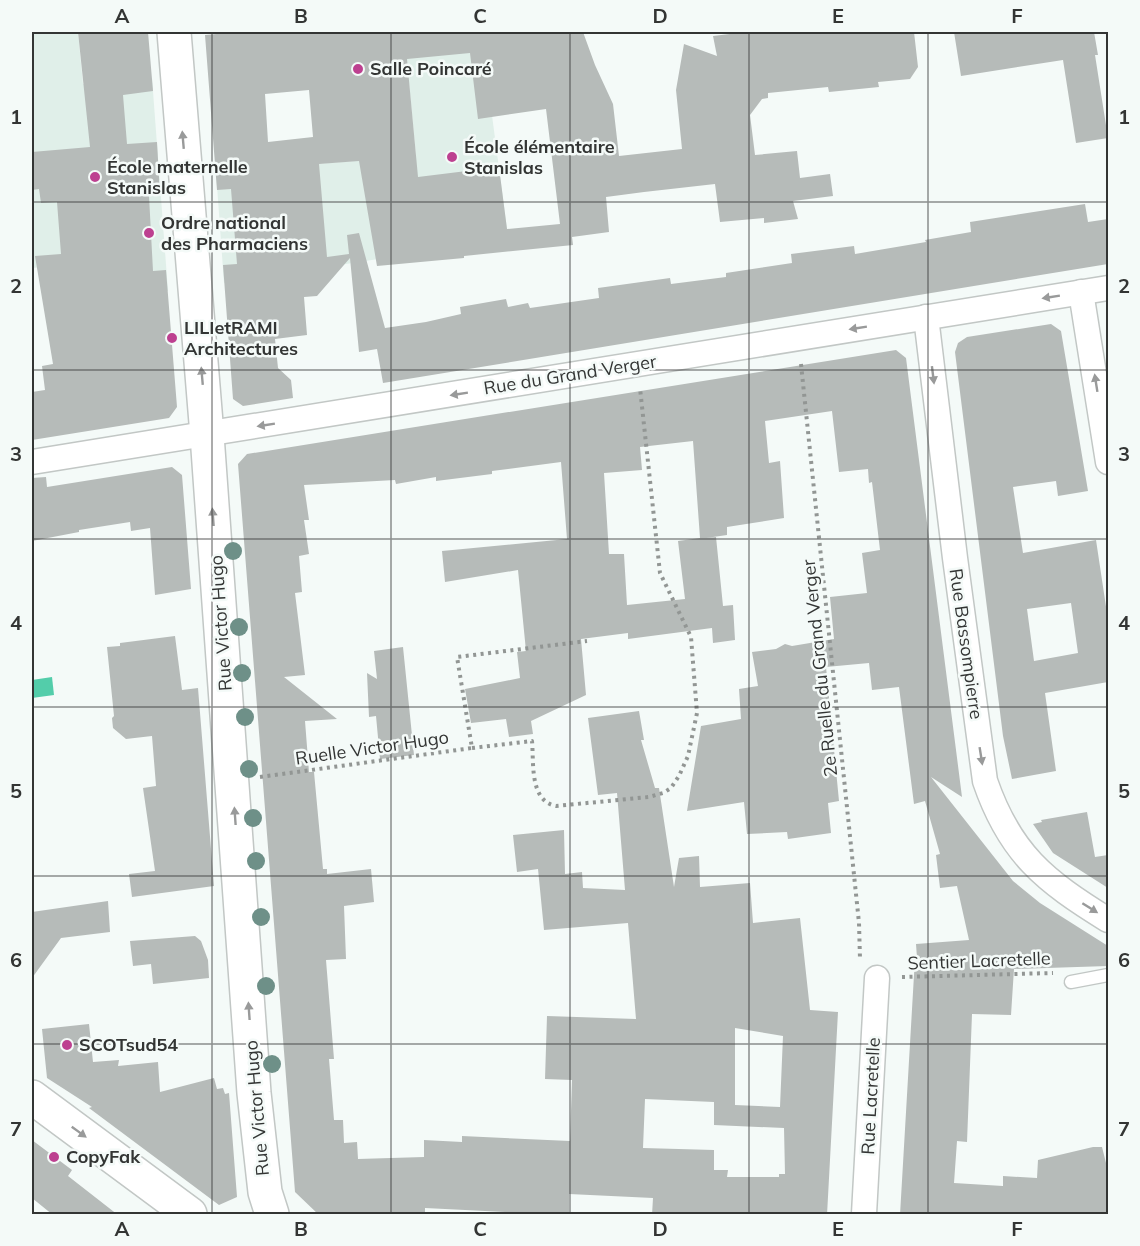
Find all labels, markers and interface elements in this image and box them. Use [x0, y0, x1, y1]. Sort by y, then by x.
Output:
text: A [115, 3, 130, 28]
text: B [294, 3, 308, 28]
text: C [473, 3, 487, 28]
text: D [652, 3, 668, 28]
text: E [832, 3, 844, 28]
text: F [1011, 3, 1023, 28]
place label: Salle Poincaré [370, 57, 492, 80]
marker: Salle Poincaré [351, 62, 365, 76]
text: 1 [10, 104, 22, 129]
text: 1 [1118, 104, 1130, 129]
one-way arrow [178, 131, 188, 150]
place label: École élémentaire Stanislas [464, 135, 615, 179]
marker: École élémentaire Stanislas [445, 150, 459, 164]
place label: École maternelle Stanislas [107, 155, 248, 199]
marker: École maternelle Stanislas [88, 170, 102, 184]
place label: Ordre national des Pharmaciens [161, 211, 308, 255]
marker: Ordre national des Pharmaciens [142, 226, 156, 240]
text: 2 [10, 273, 22, 298]
text: 2 [1118, 273, 1130, 298]
one-way arrow [1041, 293, 1060, 302]
place label: LILIetRAMI Architectures [184, 316, 298, 360]
one-way arrow [848, 323, 867, 332]
marker: LILIetRAMI Architectures [165, 331, 179, 345]
street label: Rue du Grand Verger [482, 349, 658, 400]
one-way arrow [928, 365, 938, 384]
one-way arrow [197, 367, 207, 386]
one-way arrow [1091, 373, 1100, 392]
one-way arrow [449, 389, 468, 398]
one-way arrow [256, 421, 275, 430]
text: 3 [10, 441, 22, 466]
text: 3 [1118, 441, 1130, 466]
one-way arrow [208, 507, 218, 526]
street label: Rue Victor Hugo [204, 554, 237, 692]
street label: 2e Ruelle du Grand Verger [797, 558, 842, 778]
street label: Rue Bassompierre [945, 567, 988, 721]
text: 4 [10, 610, 22, 635]
text: 4 [1118, 610, 1130, 635]
street label: Ruelle Victor Hugo [294, 725, 450, 770]
one-way arrow [977, 746, 986, 765]
text: 5 [10, 778, 22, 803]
text: 5 [1118, 778, 1130, 803]
one-way arrow [230, 807, 239, 826]
one-way arrow [1082, 903, 1098, 914]
text: 6 [10, 947, 22, 972]
street label: Sentier Lacretelle [907, 947, 1051, 974]
text: 6 [1118, 947, 1130, 972]
one-way arrow [244, 1001, 253, 1020]
place label: SCOTsud54 [79, 1033, 178, 1056]
street label: Rue Lacretelle [856, 1037, 885, 1155]
marker: SCOTsud54 [60, 1038, 74, 1052]
street label: Rue Victor Hugo [239, 1039, 274, 1177]
text: 7 [10, 1116, 22, 1141]
text: 7 [1118, 1116, 1130, 1141]
one-way arrow [71, 1125, 86, 1137]
place label: CopyFak [66, 1145, 141, 1168]
marker: CopyFak [47, 1150, 61, 1164]
text: A [115, 1216, 130, 1241]
text: B [294, 1216, 308, 1241]
text: C [473, 1216, 487, 1241]
text: D [652, 1216, 668, 1241]
text: E [832, 1216, 844, 1241]
text: F [1011, 1216, 1023, 1241]

